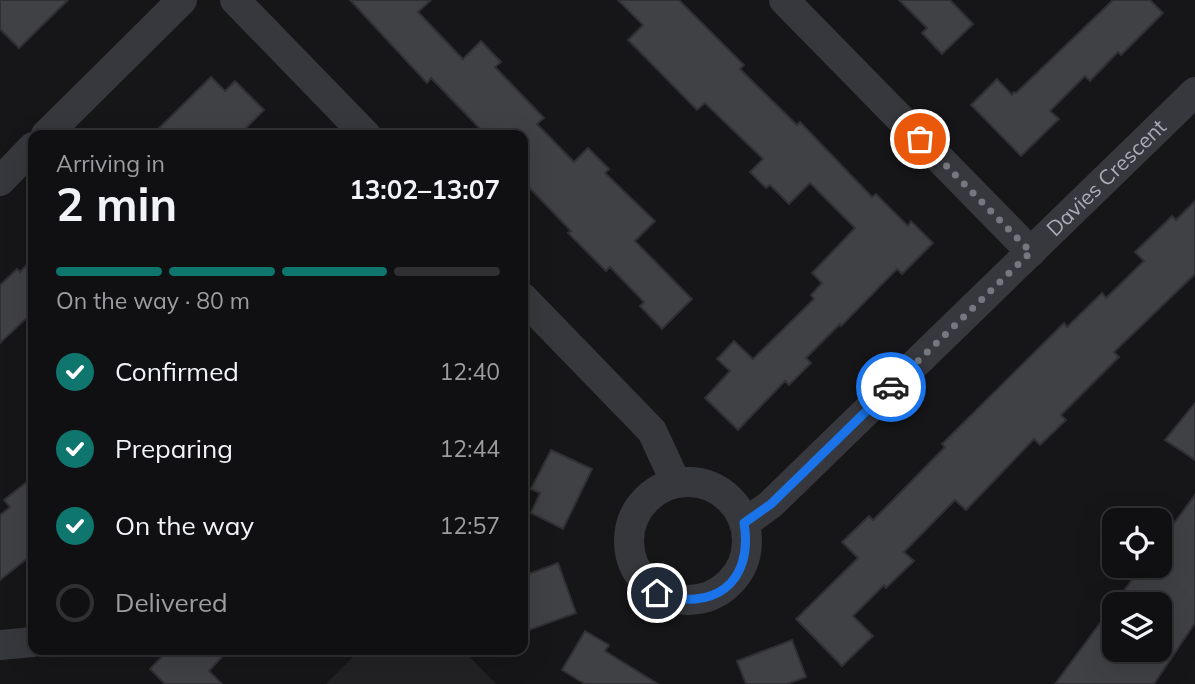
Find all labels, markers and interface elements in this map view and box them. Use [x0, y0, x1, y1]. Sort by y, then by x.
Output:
pin [890, 109, 950, 169]
street label: Davies Crescent [1041, 113, 1171, 241]
icon: bag [901, 120, 939, 158]
text: Arriving in [56, 149, 165, 178]
text: 13:02–13:07 [349, 173, 500, 206]
text: 2 min [56, 175, 177, 233]
text: On the way · 80 m [56, 286, 250, 315]
courier [856, 352, 926, 422]
icon: check [56, 353, 94, 391]
text: Confirmed [115, 355, 239, 388]
text: 12:40 [440, 357, 500, 386]
icon: car [872, 368, 910, 406]
icon: check [56, 430, 94, 468]
text: Preparing [115, 432, 233, 465]
text: 12:44 [440, 434, 500, 463]
icon: check [56, 507, 94, 545]
map controls [1102, 508, 1172, 662]
button: locate [1102, 508, 1172, 578]
text: On the way [115, 509, 254, 542]
text: 12:57 [440, 511, 500, 540]
pin [627, 563, 687, 623]
icon: home [638, 574, 676, 612]
text: Delivered [115, 586, 228, 619]
button: layers [1102, 592, 1172, 662]

